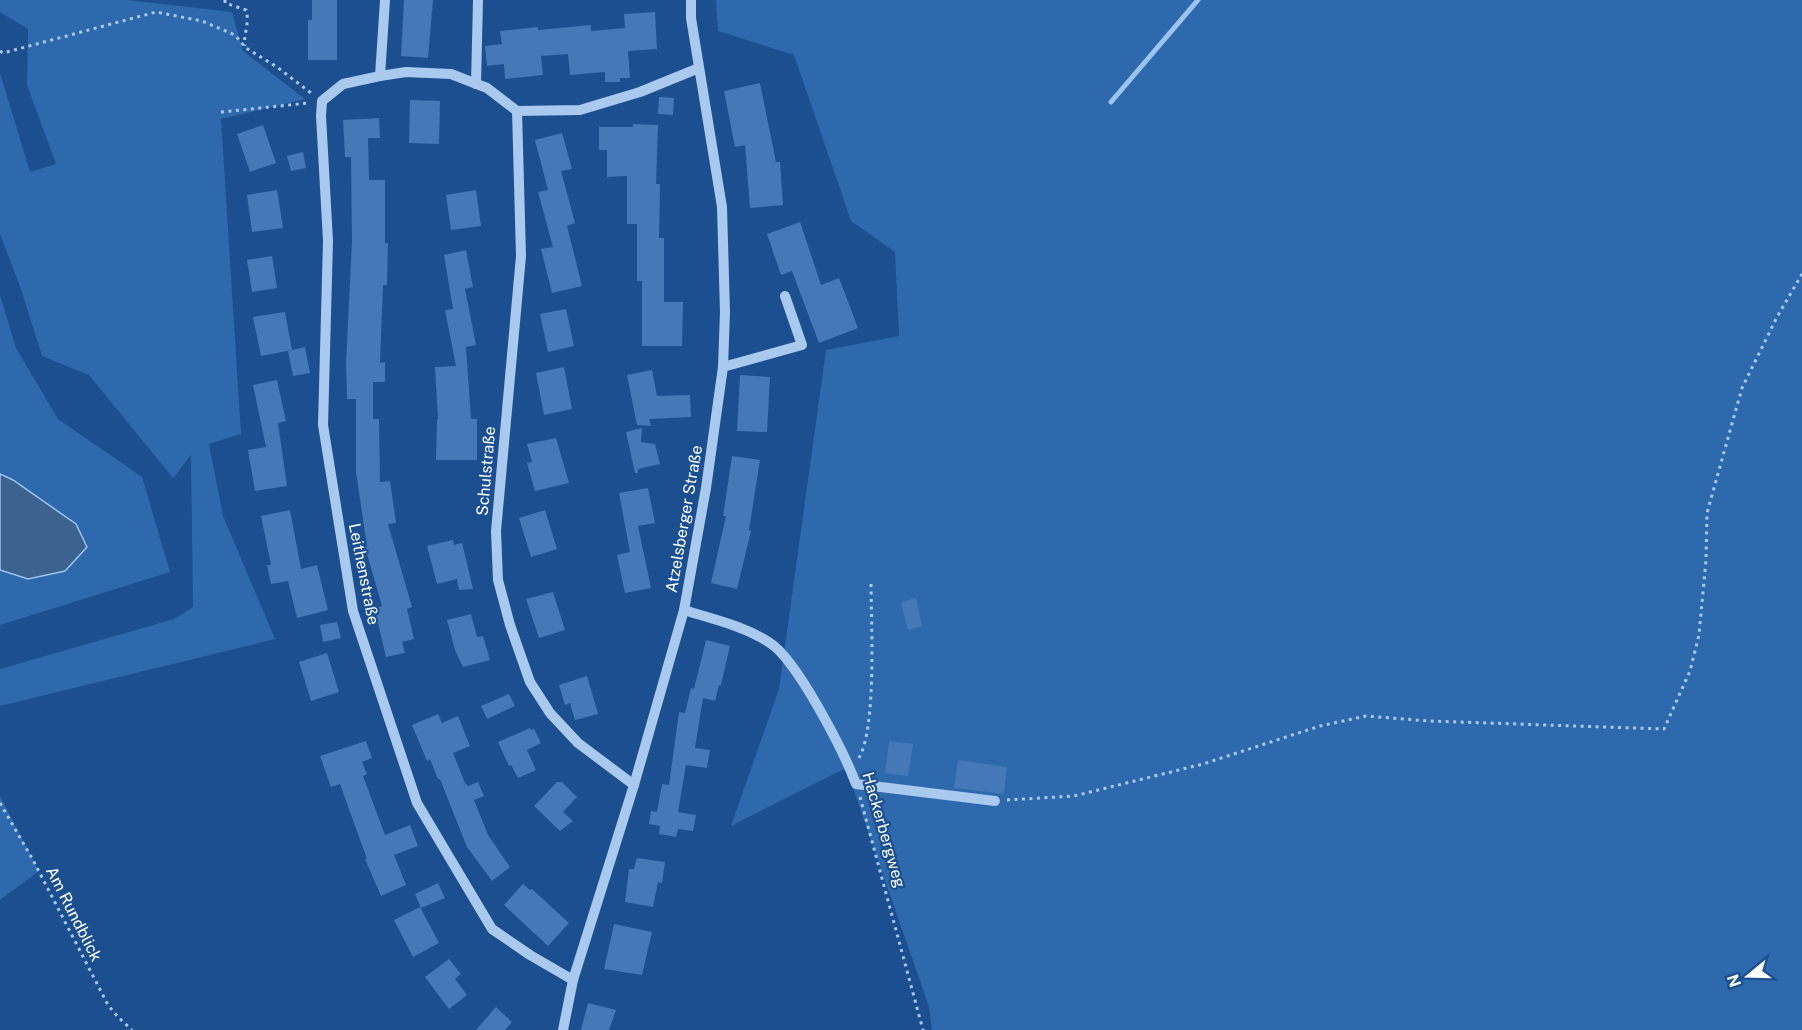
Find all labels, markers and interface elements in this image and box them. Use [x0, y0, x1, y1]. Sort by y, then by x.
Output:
street label: Schulstraße [473, 425, 499, 517]
street label: Atzelsberger Straße [662, 444, 706, 594]
street label: Leithenstraße [345, 522, 383, 626]
street label: Hackerbergweg [858, 770, 910, 890]
street label: Am Rundblick [42, 863, 106, 965]
north arrow [1718, 946, 1778, 1006]
text: N [1723, 972, 1745, 990]

